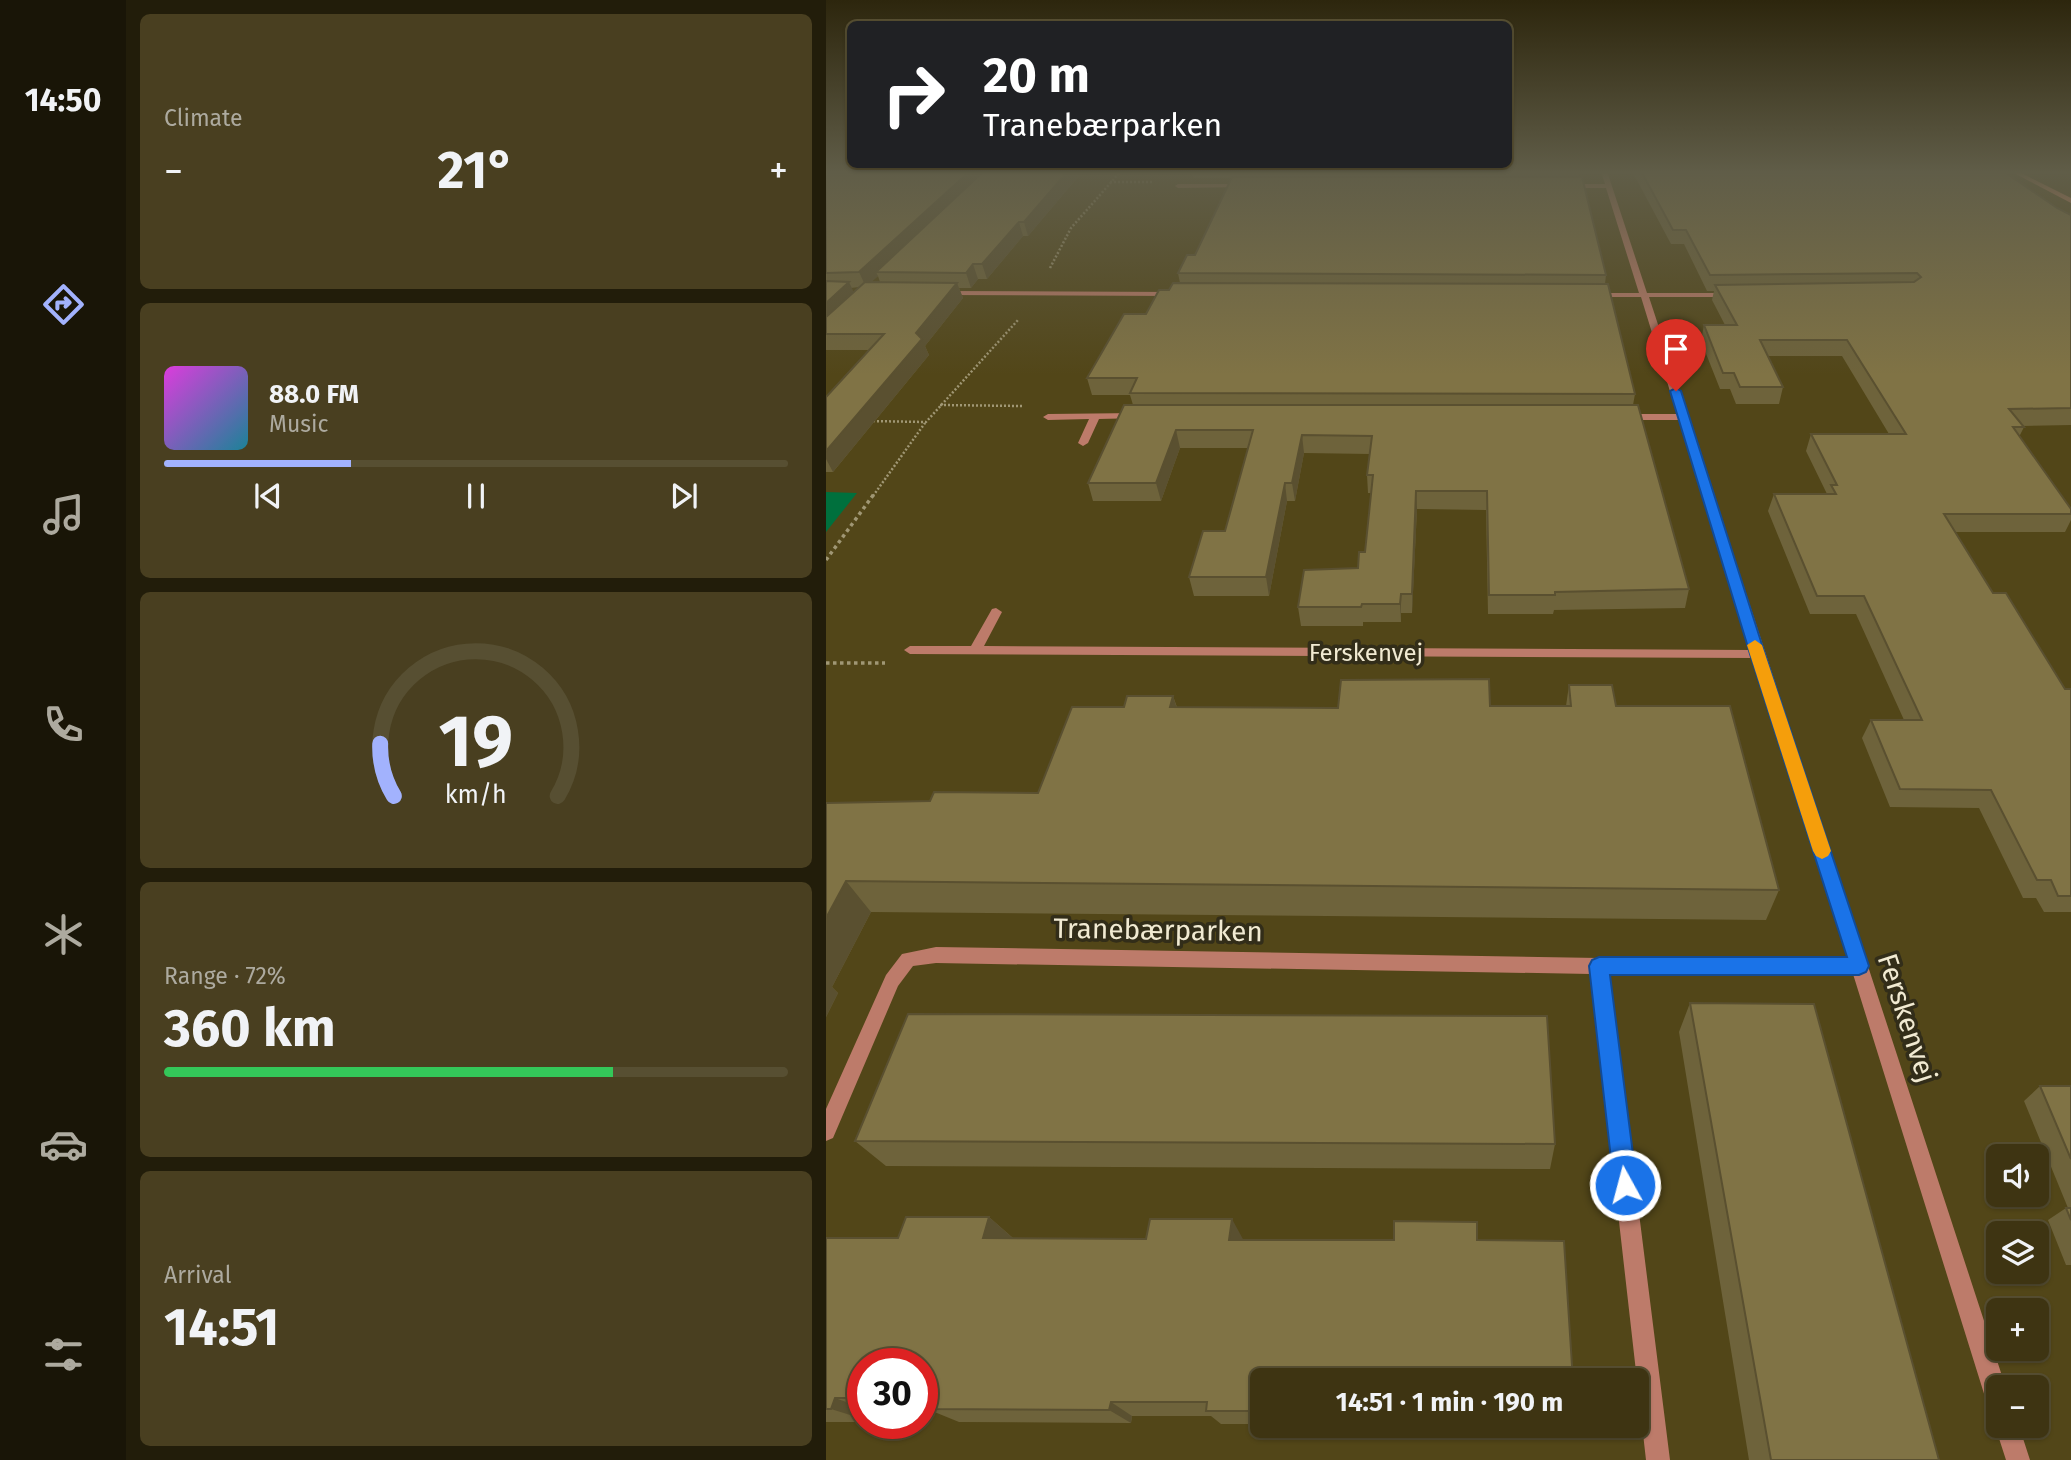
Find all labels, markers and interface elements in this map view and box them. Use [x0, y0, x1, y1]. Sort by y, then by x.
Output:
text: 20 m [983, 46, 1090, 105]
icon: right [868, 49, 959, 140]
text: 14:50 [25, 81, 101, 119]
text: Climate [164, 104, 243, 132]
text: Tranebærparken [983, 106, 1222, 144]
text: 21° [438, 139, 515, 202]
text: − [164, 148, 183, 194]
text: + [769, 148, 788, 194]
icon: directions [39, 280, 88, 329]
pin [1646, 319, 1706, 391]
icon: arrive [1657, 330, 1695, 368]
text: 88.0 FM [269, 379, 359, 410]
text: Music [269, 410, 329, 438]
icon: previous [249, 477, 287, 515]
icon: pause [457, 477, 495, 515]
icon: next [665, 477, 703, 515]
icon: music [39, 490, 88, 539]
street label: Ferskenvej [1309, 639, 1423, 667]
text: 19 [439, 698, 513, 785]
icon: phone [39, 700, 88, 749]
text: km/h [445, 780, 507, 810]
icon: climate [39, 910, 88, 959]
street label: Tranebærparken [1053, 912, 1263, 948]
street label: Ferskenvej [1871, 949, 1943, 1087]
text: Range · 72% [164, 962, 286, 990]
text: 360 km [164, 997, 336, 1060]
icon: car [39, 1120, 88, 1169]
map controls [1986, 1144, 2049, 1438]
button: sound [1986, 1144, 2049, 1207]
position arrow [1588, 1148, 1662, 1222]
button: layers [1986, 1221, 2049, 1284]
text: Arrival [164, 1261, 231, 1289]
text: 14:51 [164, 1296, 279, 1359]
button: + [1986, 1298, 2049, 1361]
icon: filters [39, 1330, 88, 1379]
speed limit sign: 30 [847, 1348, 938, 1439]
button: − [1986, 1375, 2049, 1438]
text: 14:51 · 1 min · 190 m [1336, 1387, 1563, 1418]

